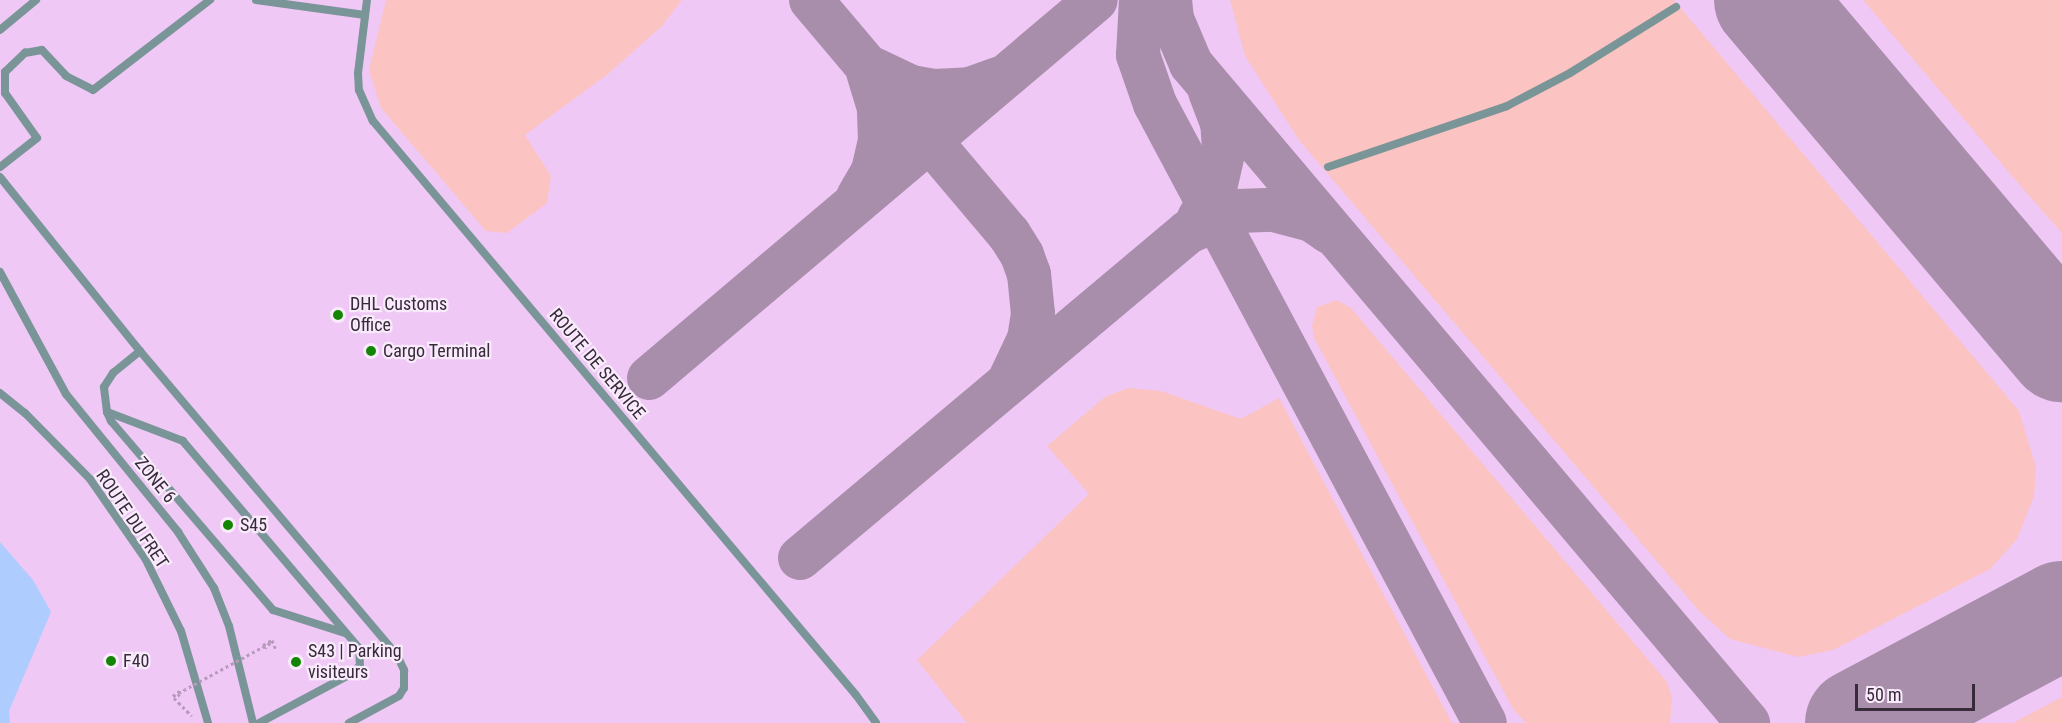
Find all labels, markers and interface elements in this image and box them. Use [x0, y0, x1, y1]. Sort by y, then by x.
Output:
place label: DHL Customs Office [350, 294, 447, 336]
street label: ROUTE DE SERVICE [544, 304, 650, 424]
marker: DHL Customs Office [331, 308, 345, 322]
place label: Cargo Terminal [383, 340, 491, 362]
marker: Cargo Terminal [364, 344, 378, 358]
street label: ZONE 6 [130, 453, 180, 507]
street label: ROUTE DU FRET [91, 466, 173, 572]
place label: S45 [240, 514, 267, 536]
marker: S45 [221, 518, 235, 532]
place label: S43 | Parking visiteurs [308, 641, 402, 684]
place label: F40 [123, 650, 149, 672]
marker: F40 [104, 654, 118, 668]
marker: S43 | Parking visiteurs [289, 655, 303, 669]
scale bar [1858, 672, 1978, 710]
text: 50 m [1866, 684, 1901, 705]

